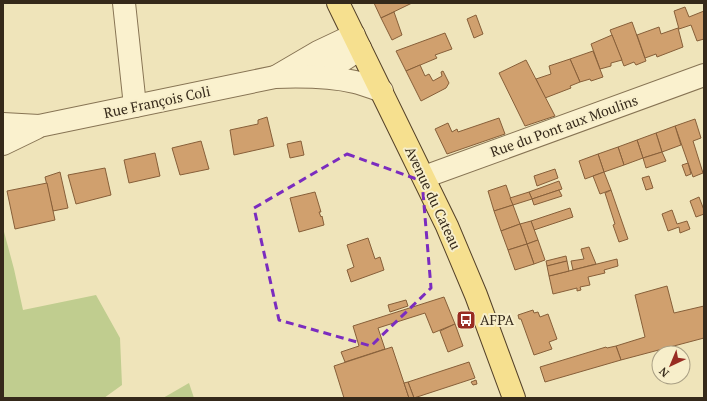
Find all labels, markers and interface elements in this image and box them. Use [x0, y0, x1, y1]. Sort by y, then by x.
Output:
street label: Rue François Coli [102, 81, 212, 122]
street label: Rue du Pont aux Moulins [487, 90, 640, 161]
street label: Avenue du Cateau [401, 143, 466, 253]
bus stop icon: AFPA [455, 309, 477, 331]
place label: AFPA [480, 310, 514, 329]
north arrow [651, 345, 691, 385]
text: N [656, 364, 672, 380]

